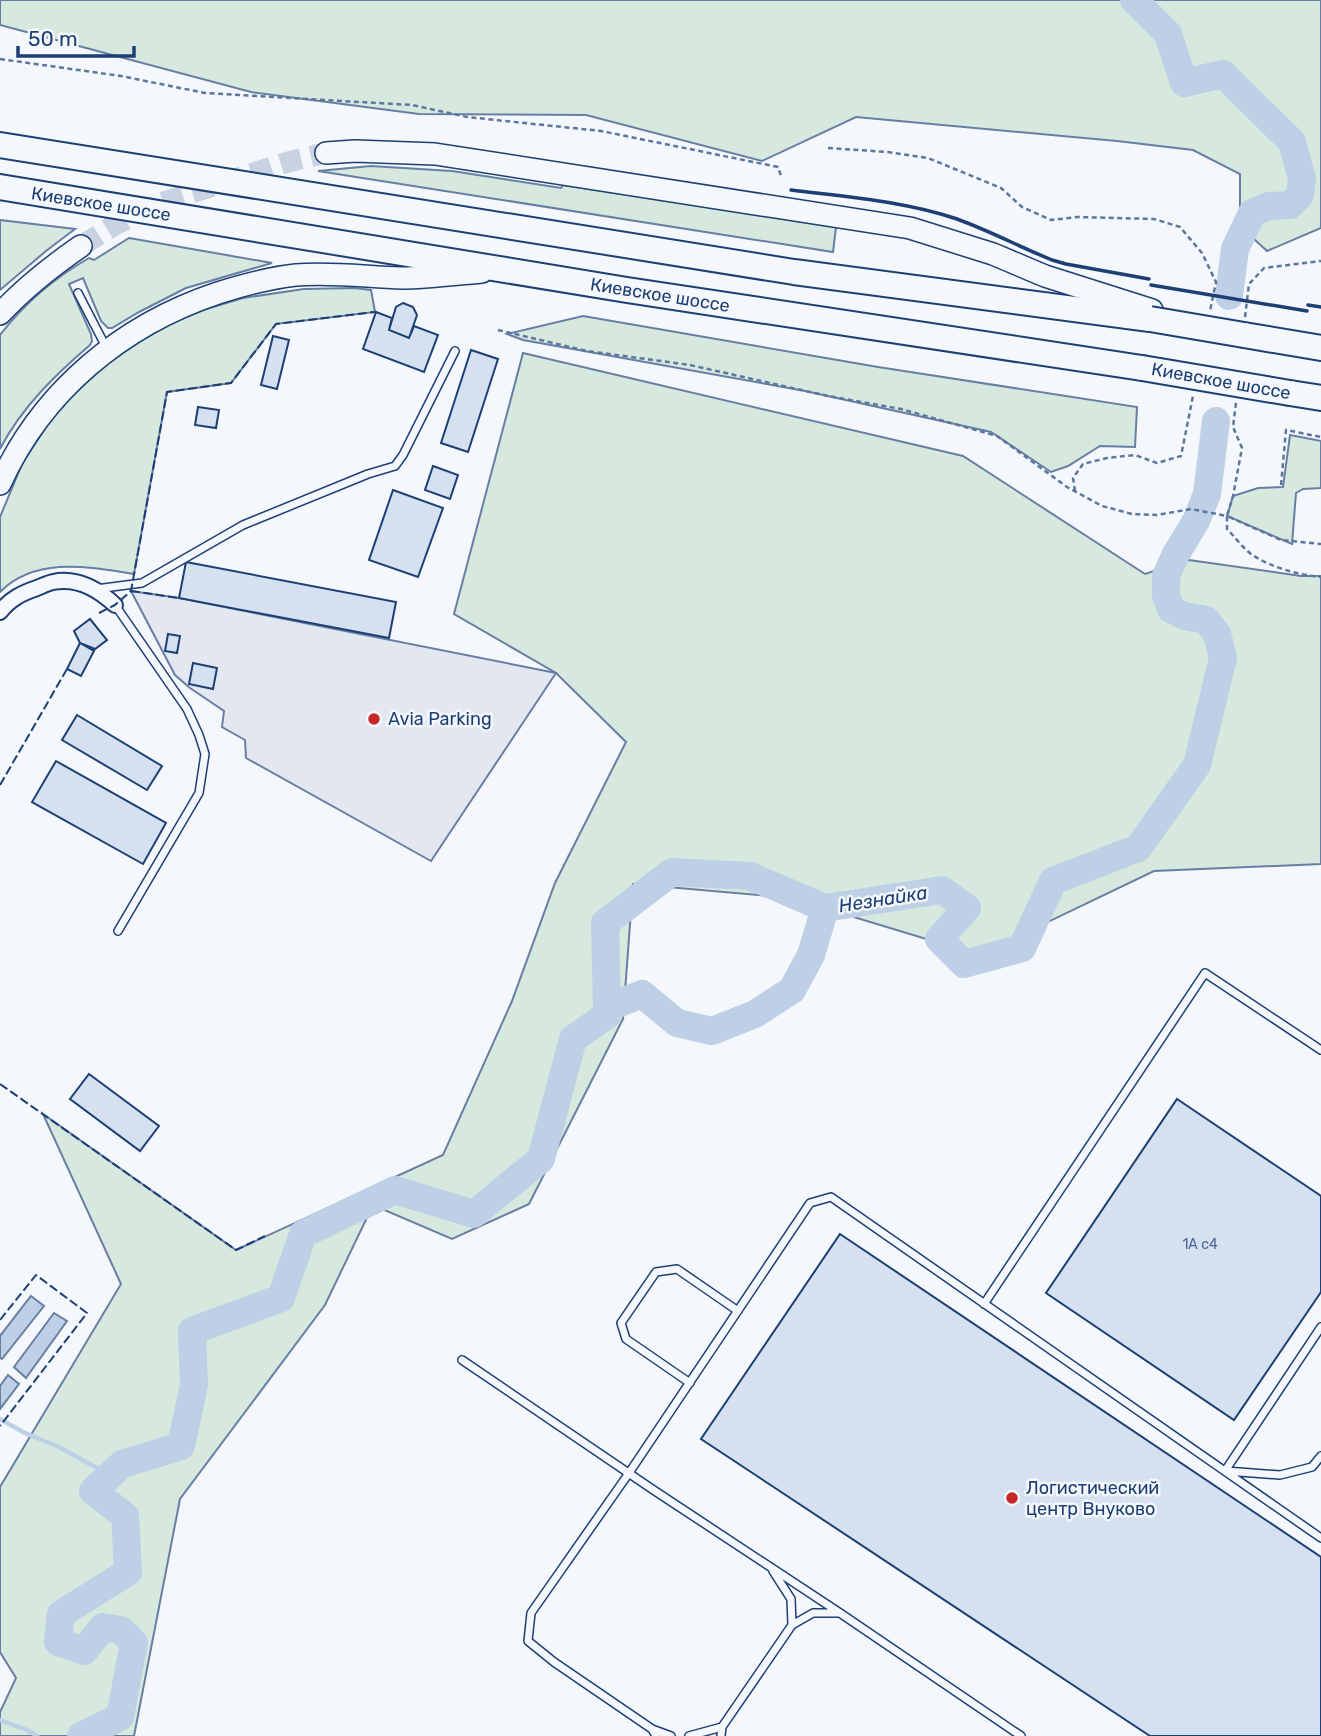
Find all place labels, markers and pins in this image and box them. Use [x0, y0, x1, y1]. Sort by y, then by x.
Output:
place label: Avia Parking [388, 708, 492, 730]
marker: Avia Parking [366, 711, 382, 727]
place label: Логистический центр Внуково [1026, 1477, 1159, 1520]
marker: Логистический центр Внуково [1004, 1490, 1020, 1506]

